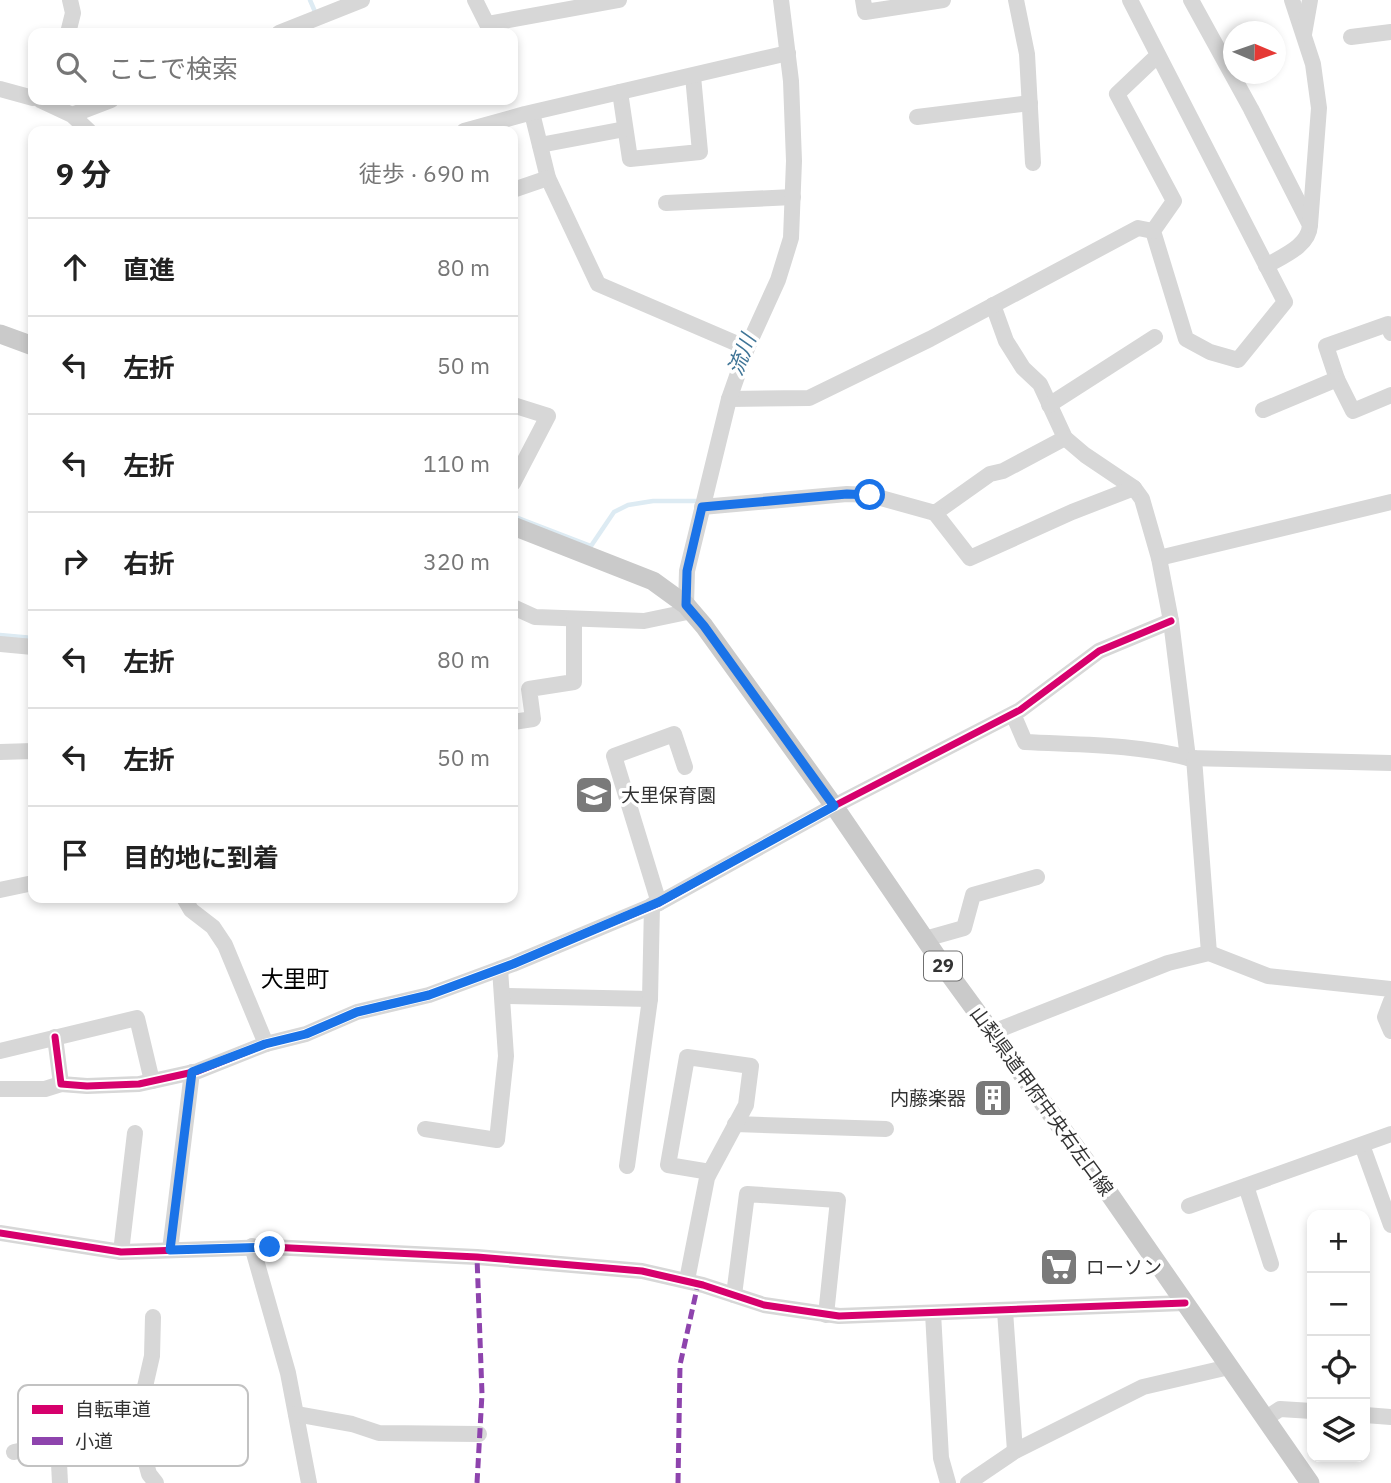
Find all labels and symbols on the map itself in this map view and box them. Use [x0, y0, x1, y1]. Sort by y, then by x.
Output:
north arrow [1223, 21, 1286, 84]
water label: 流川 [720, 328, 762, 379]
route start [854, 479, 885, 510]
school or university icon: 大里保育園 [573, 774, 615, 816]
place label: 大里保育園 [621, 783, 716, 807]
road number: 29 [924, 951, 962, 981]
district label: 大里町 [261, 963, 330, 993]
street label: 山梨県道甲府中央右左口線 [965, 1002, 1119, 1200]
building icon: 内藤楽器 [972, 1077, 1014, 1119]
place label: 内藤楽器 [890, 1086, 966, 1110]
route end [254, 1231, 285, 1262]
supermarket icon: ローソン [1038, 1246, 1080, 1288]
place label: ローソン [1086, 1255, 1162, 1279]
legend [18, 1385, 248, 1466]
text: 自転車道 [75, 1397, 151, 1421]
text: 小道 [75, 1429, 113, 1453]

